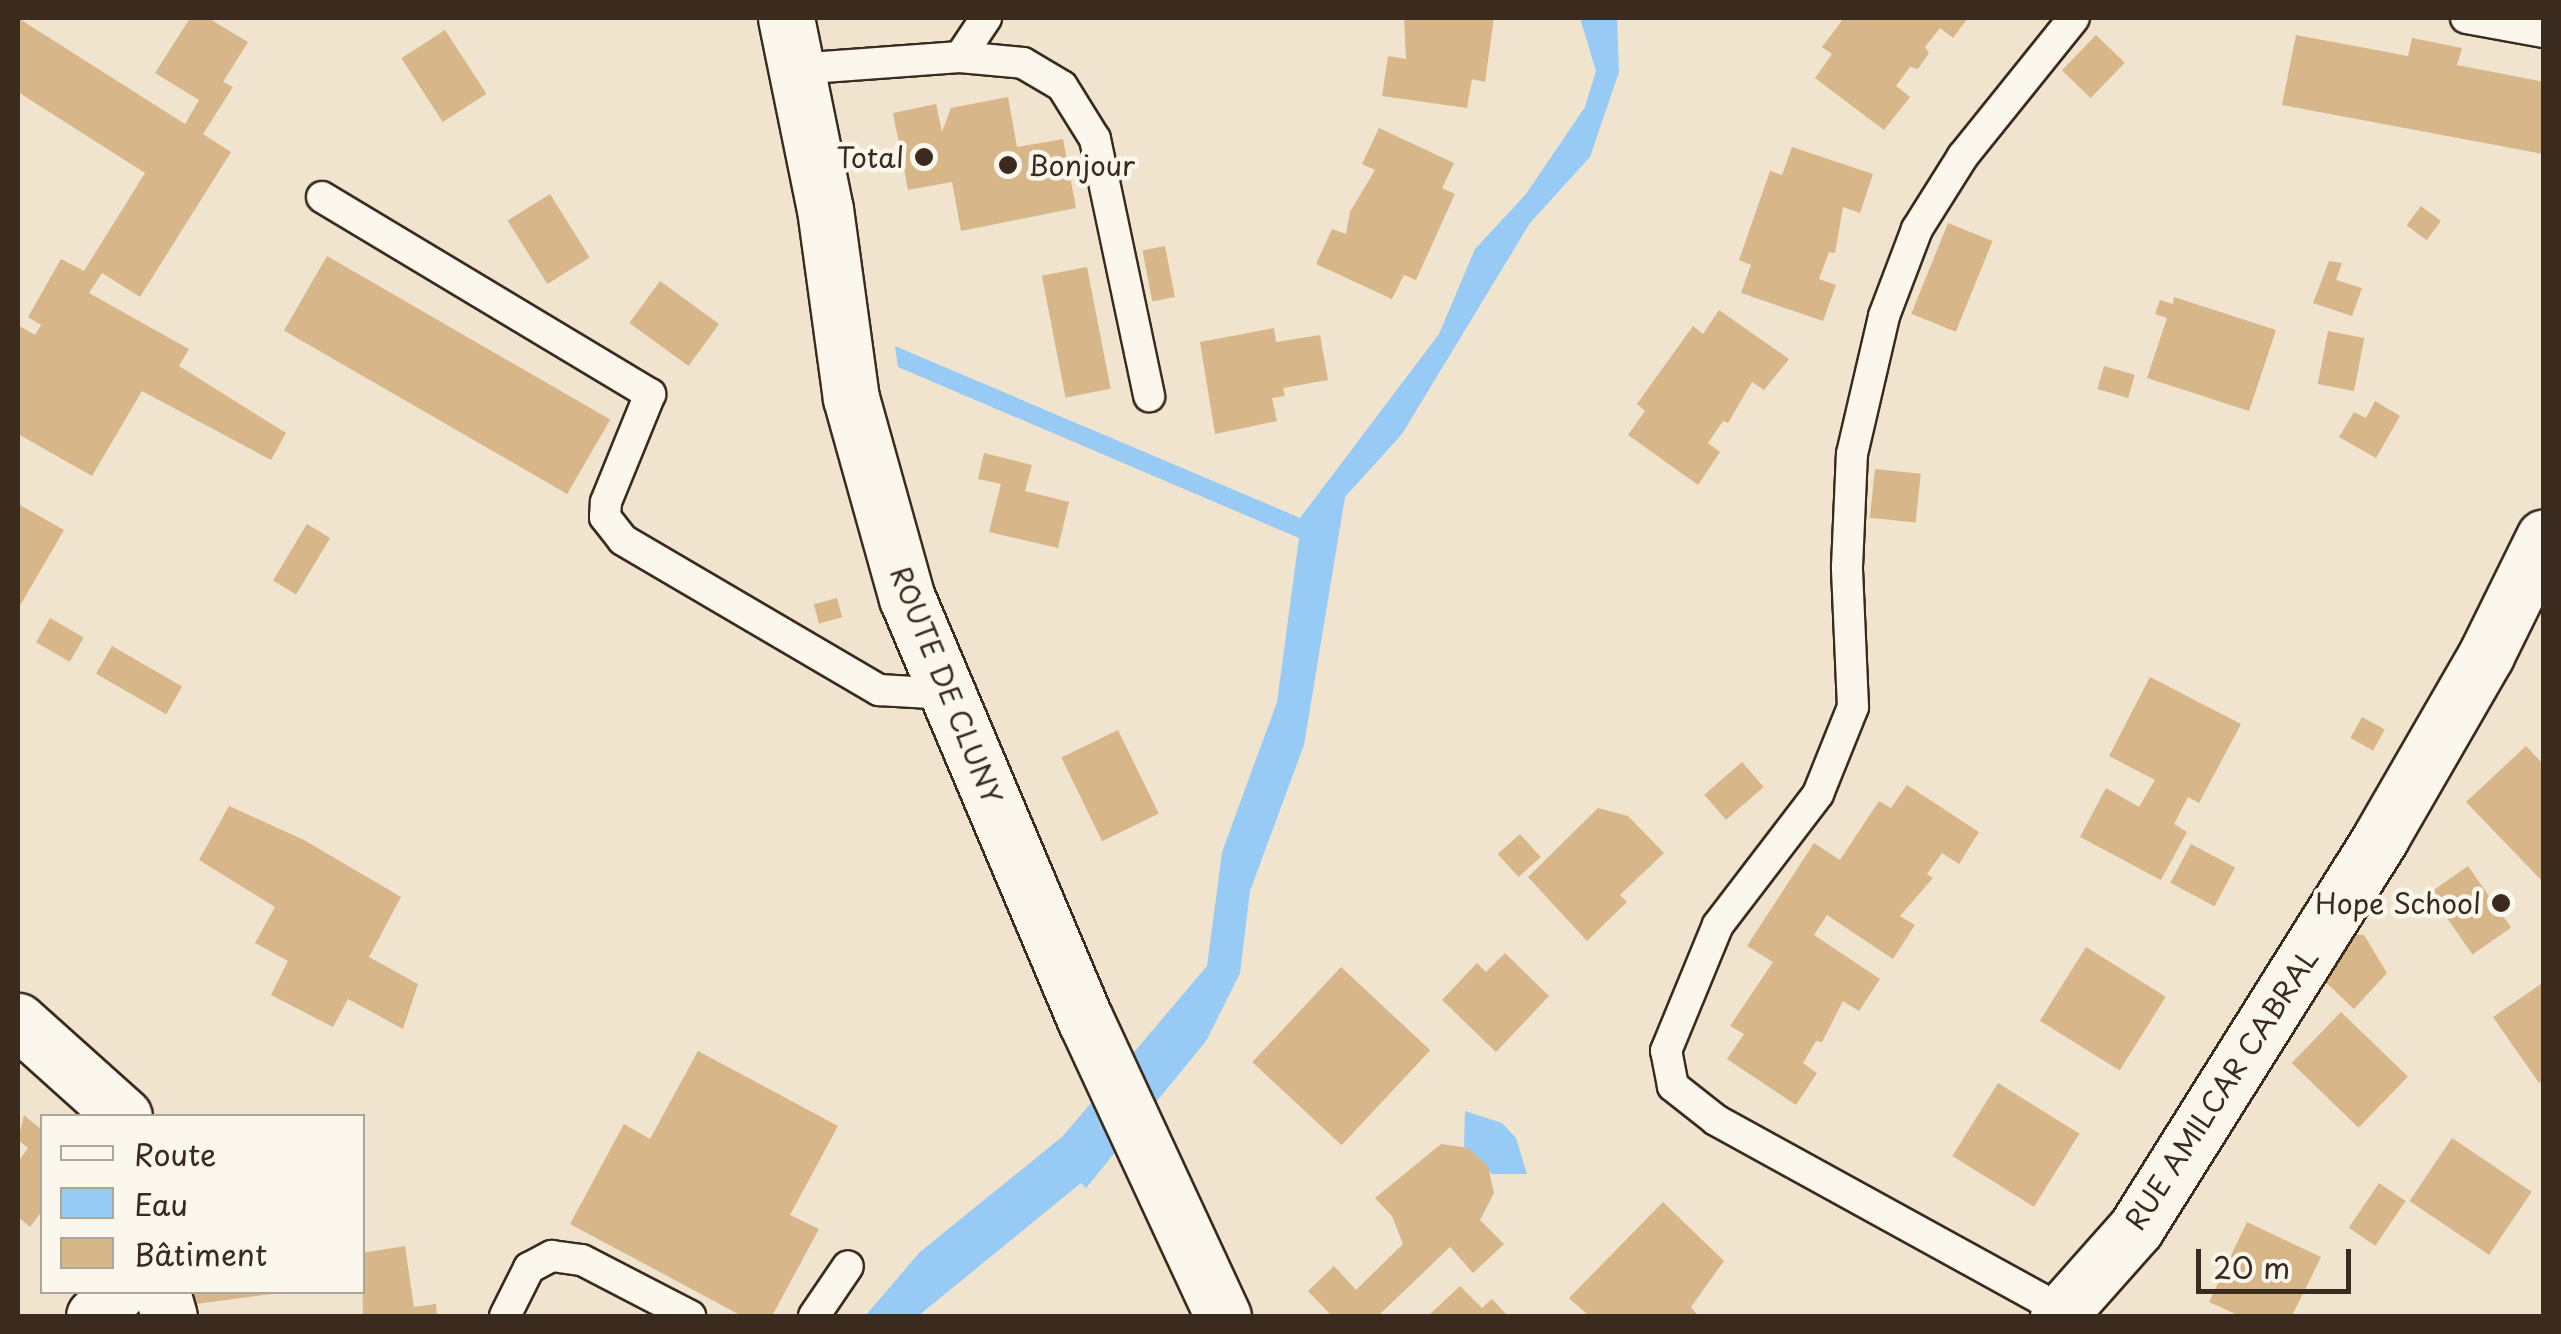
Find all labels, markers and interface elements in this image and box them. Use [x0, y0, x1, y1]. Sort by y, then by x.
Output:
place label: Total [836, 140, 904, 174]
marker: Total [913, 146, 935, 168]
place label: Bonjour [1028, 148, 1135, 182]
marker: Bonjour [997, 154, 1019, 176]
street label: ROUTE DE CLUNY [884, 561, 1010, 809]
place label: Hope School [2315, 886, 2481, 920]
marker: Hope School [2490, 892, 2512, 914]
street label: RUE AMILCAR CABRAL [2116, 940, 2326, 1238]
legend [40, 1114, 365, 1294]
text: Route [134, 1131, 216, 1176]
text: Eau [134, 1181, 188, 1226]
scale bar [2201, 1229, 2356, 1291]
text: Bâtiment [134, 1231, 267, 1276]
text: 20 m [2213, 1244, 2290, 1289]

